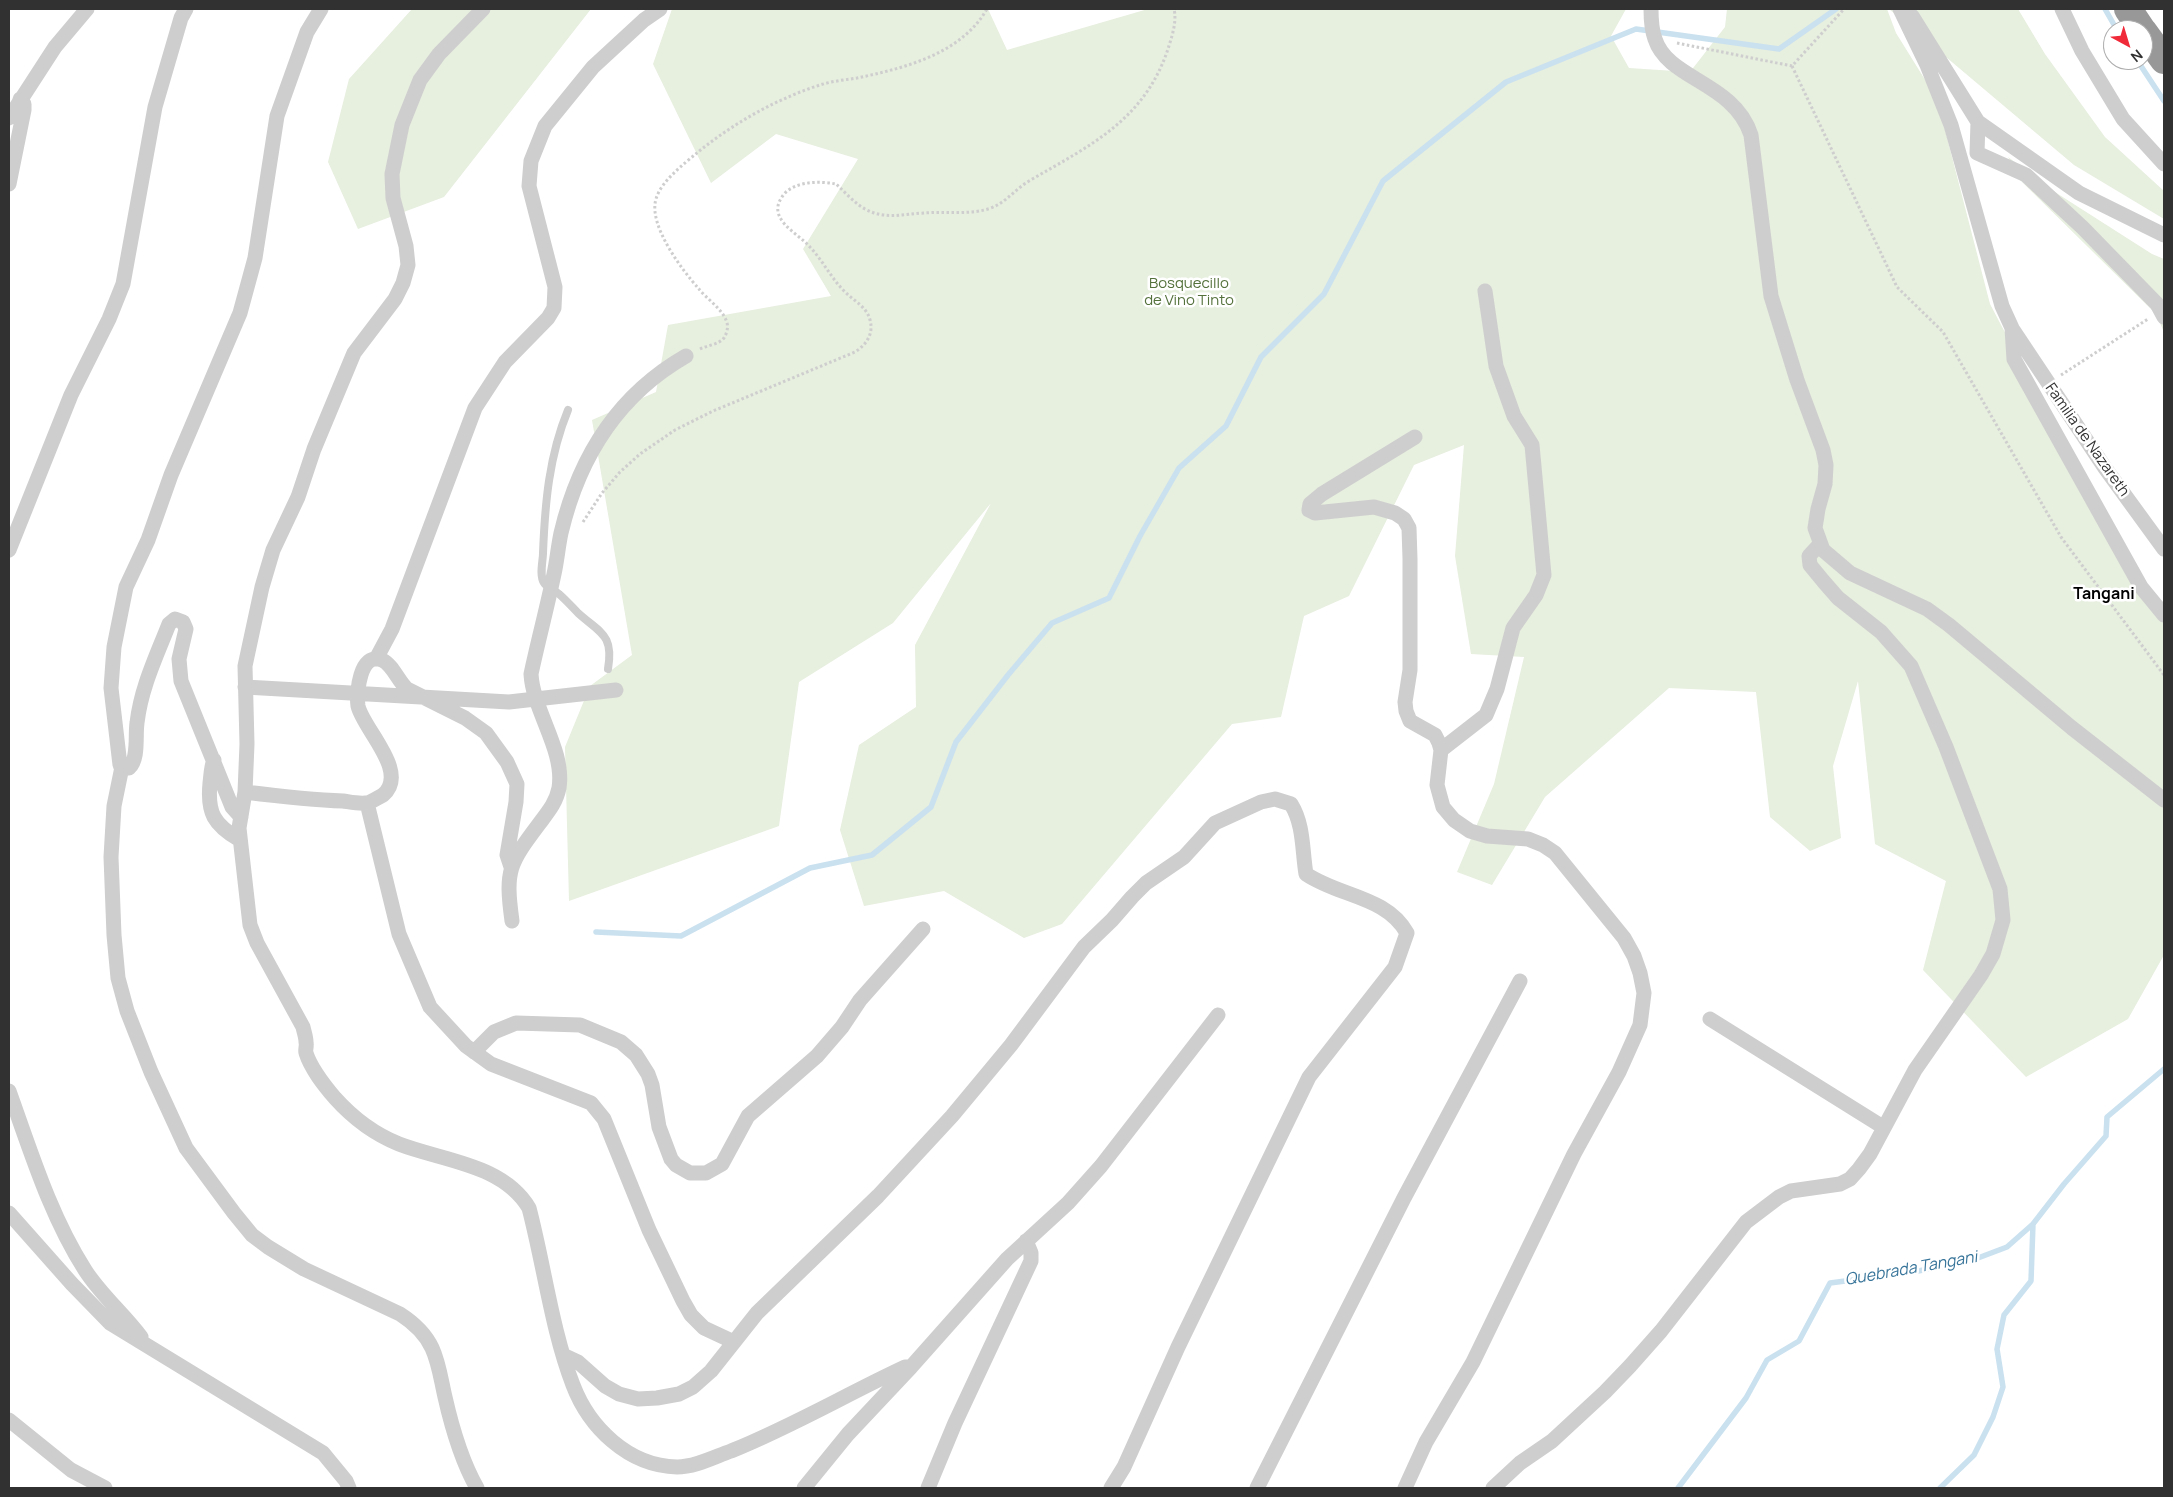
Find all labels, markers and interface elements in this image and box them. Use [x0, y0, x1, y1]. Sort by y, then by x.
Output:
north arrow [2103, 20, 2153, 70]
text: N [2127, 46, 2147, 67]
park label: Bosquecillo de Vino Tinto [1144, 275, 1234, 310]
street label: Familia de Nazareth [2041, 380, 2133, 500]
district label: Tangani [2073, 585, 2135, 605]
water label: Quebrada Tangani [1843, 1248, 1979, 1290]

